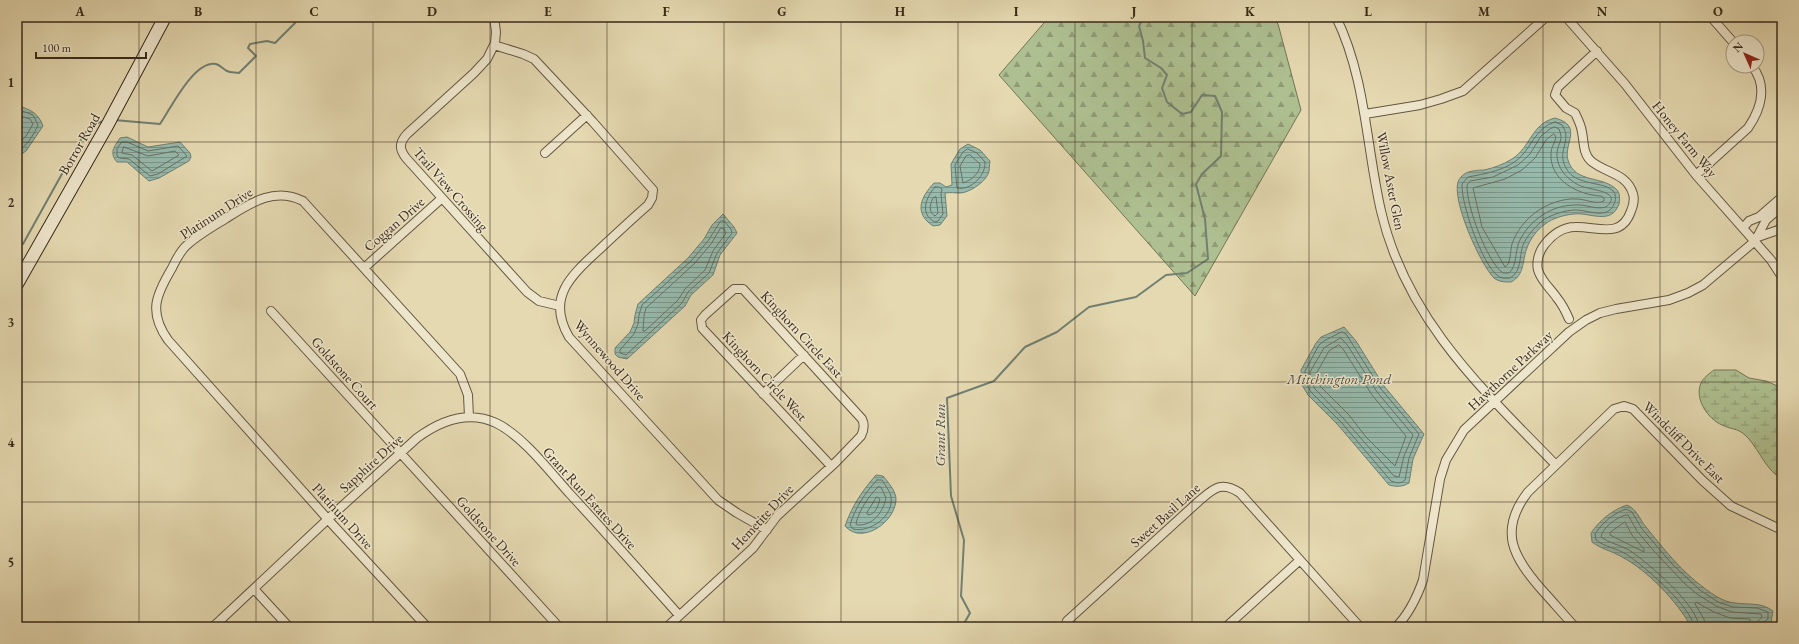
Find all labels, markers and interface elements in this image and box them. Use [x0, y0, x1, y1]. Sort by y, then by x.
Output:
text: A [74, 3, 85, 20]
text: B [194, 3, 202, 20]
text: C [309, 3, 319, 20]
text: D [427, 3, 437, 20]
text: E [544, 3, 552, 20]
text: F [662, 3, 670, 20]
text: G [777, 3, 787, 20]
text: H [895, 3, 906, 20]
text: I [1014, 3, 1019, 20]
text: J [1130, 3, 1137, 20]
text: K [1245, 3, 1256, 20]
text: L [1364, 3, 1372, 20]
text: M [1478, 3, 1490, 20]
text: N [1597, 3, 1608, 20]
text: O [1713, 3, 1723, 20]
scale bar [36, 34, 146, 60]
north arrow [1725, 34, 1765, 74]
text: N [1730, 39, 1746, 55]
text: 100 m [42, 40, 72, 56]
text: 1 [8, 74, 15, 91]
street label: Honey Farm Way [1649, 97, 1722, 182]
street label: Borror Road [54, 109, 104, 178]
street label: Willow Aster Glen [1373, 130, 1409, 232]
street label: Trail View Crossing [410, 143, 493, 235]
street label: Platinum Drive [176, 183, 256, 243]
street label: Coggan Drive [360, 192, 429, 255]
text: 2 [8, 194, 15, 211]
street label: Kinghorn Circle East [757, 287, 847, 382]
text: 3 [8, 314, 15, 331]
street label: Wynnewood Drive [570, 316, 650, 404]
street label: Hawthorne Parkway [1464, 325, 1557, 414]
street label: Kinghorn Circle West [719, 327, 812, 425]
street label: Goldstone Court [307, 333, 383, 414]
water label: Mitchington Pond [1286, 369, 1392, 388]
street label: Windcliff Drive East [1639, 397, 1729, 487]
water label: Grant Run [930, 403, 949, 467]
street label: Sapphire Drive [335, 429, 407, 496]
text: 4 [8, 434, 15, 451]
street label: Grant Run Estates Drive [539, 443, 641, 554]
street label: Sweet Basil Lane [1126, 478, 1204, 551]
street label: Platinum Drive [309, 479, 378, 553]
street label: Hemetite Drive [727, 480, 797, 554]
street label: Goldstone Drive [453, 492, 526, 570]
text: 5 [8, 554, 14, 571]

